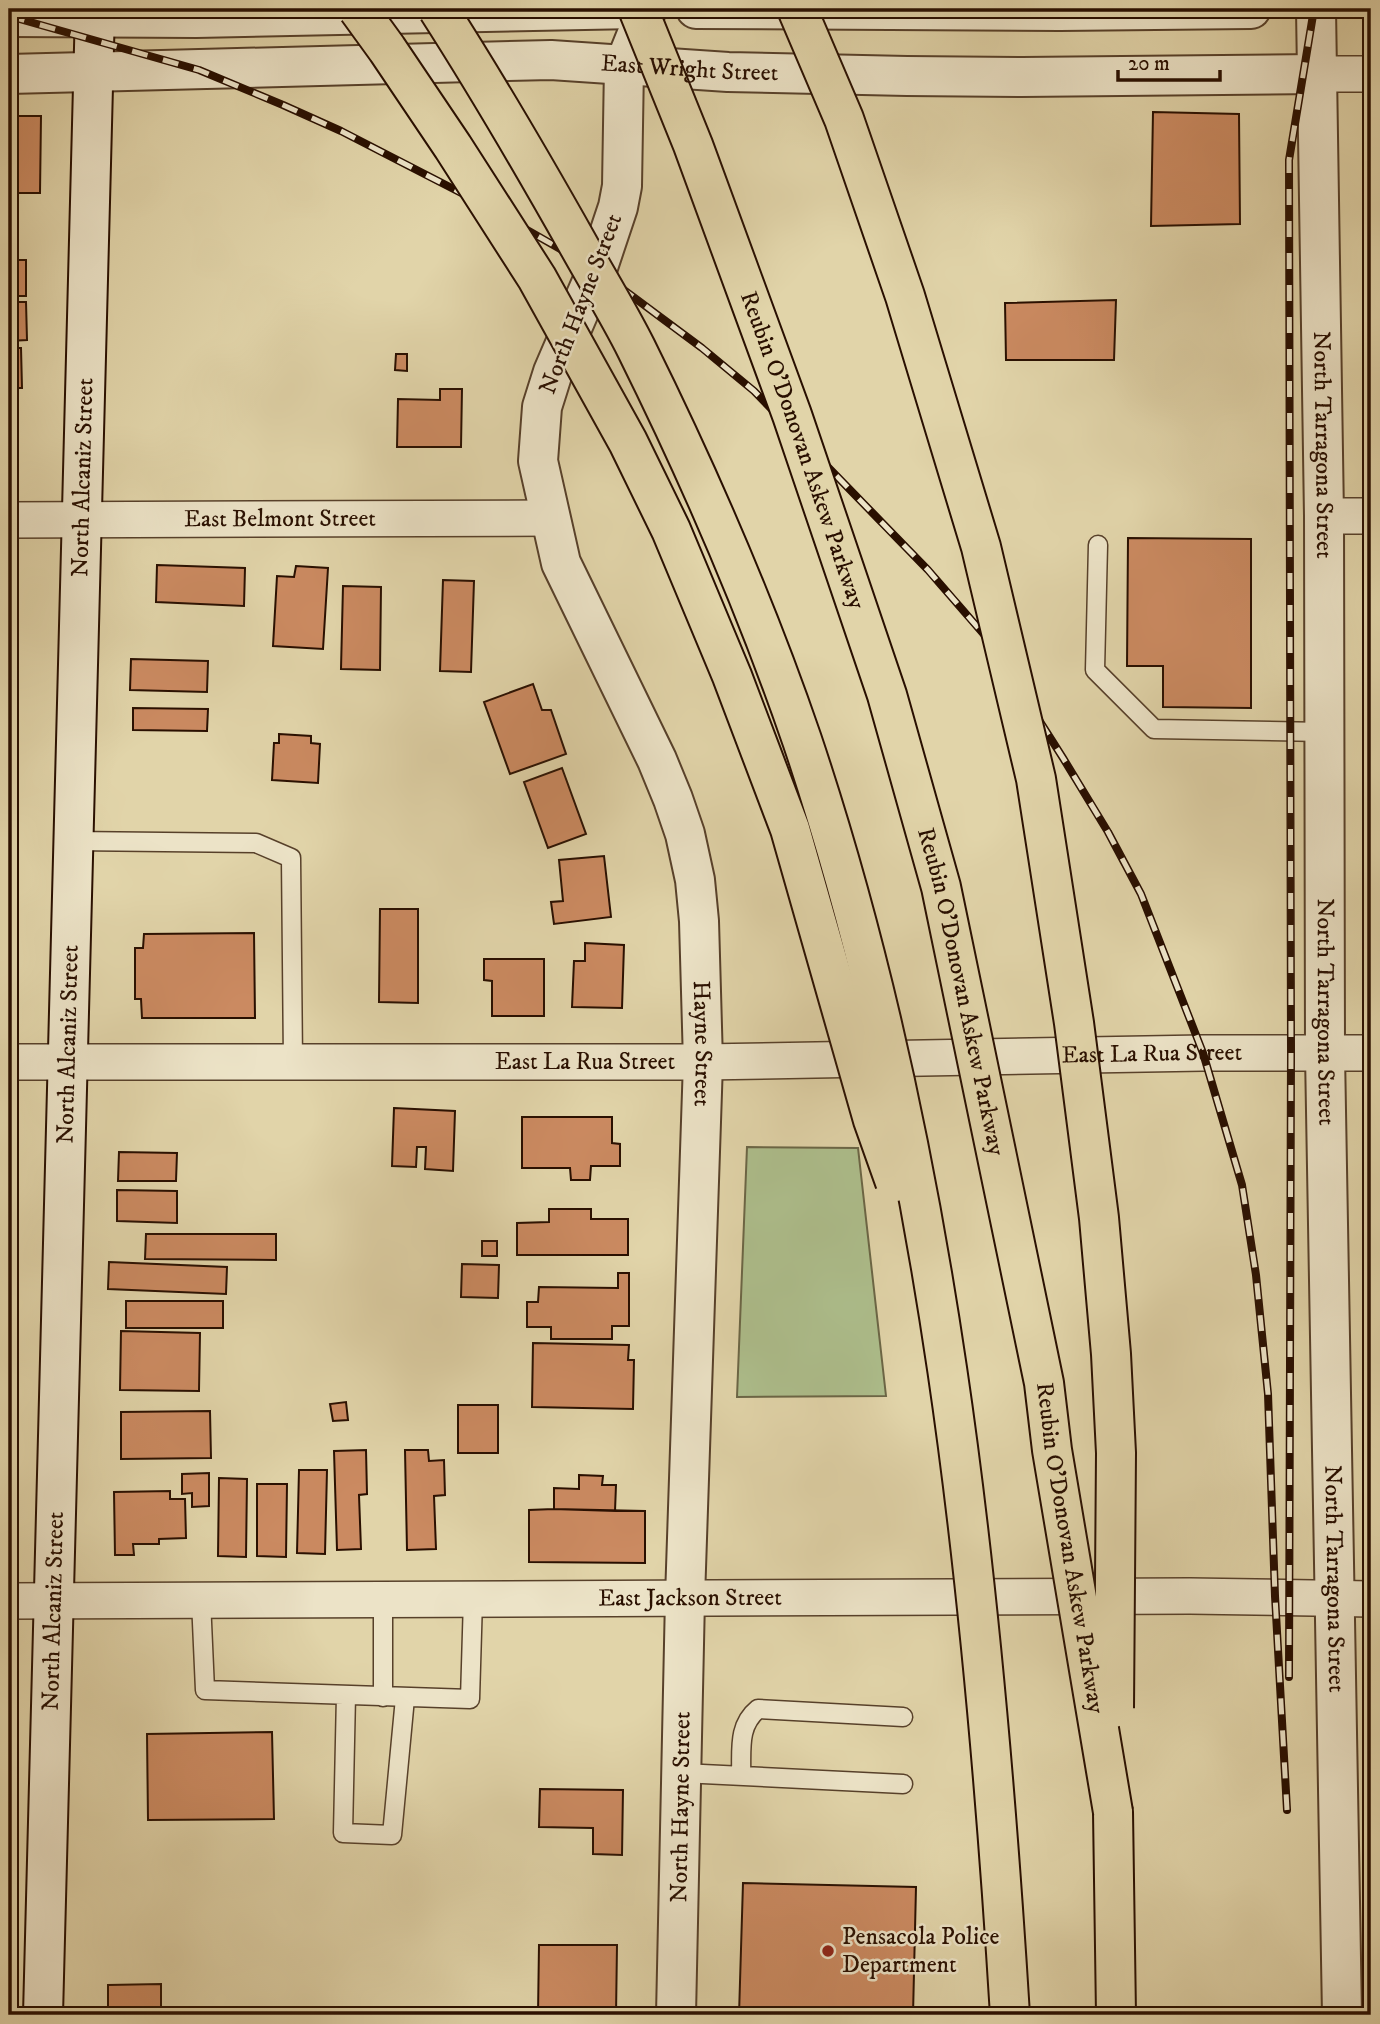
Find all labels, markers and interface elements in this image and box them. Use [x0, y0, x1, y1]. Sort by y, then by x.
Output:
scale bar [1118, 38, 1219, 82]
street label: East Wright Street [600, 48, 779, 88]
text: 20 m [1128, 51, 1170, 77]
street label: North Hayne Street [533, 209, 629, 399]
street label: Reubin O'Donovan Askew Parkway [733, 287, 872, 614]
street label: North Tarragona Street [1306, 331, 1339, 559]
street label: North Alcaniz Street [65, 377, 100, 577]
street label: East Belmont Street [184, 504, 376, 534]
street label: Reubin O'Donovan Askew Parkway [910, 824, 1012, 1159]
street label: North Tarragona Street [1310, 898, 1341, 1126]
street label: North Alcaniz Street [51, 944, 86, 1144]
street label: Hayne Street [686, 980, 718, 1107]
street label: East La Rua Street [1061, 1038, 1242, 1071]
street label: East La Rua Street [495, 1047, 676, 1077]
street label: Reubin O'Donovan Askew Parkway [1029, 1381, 1111, 1716]
street label: North Tarragona Street [1317, 1465, 1351, 1693]
street label: North Alcaniz Street [36, 1511, 71, 1711]
street label: East Jackson Street [598, 1583, 782, 1614]
street label: North Hayne Street [664, 1711, 698, 1903]
place label: Pensacola Police Department [842, 1922, 1000, 1980]
marker: Pensacola Police Department [820, 1943, 836, 1959]

